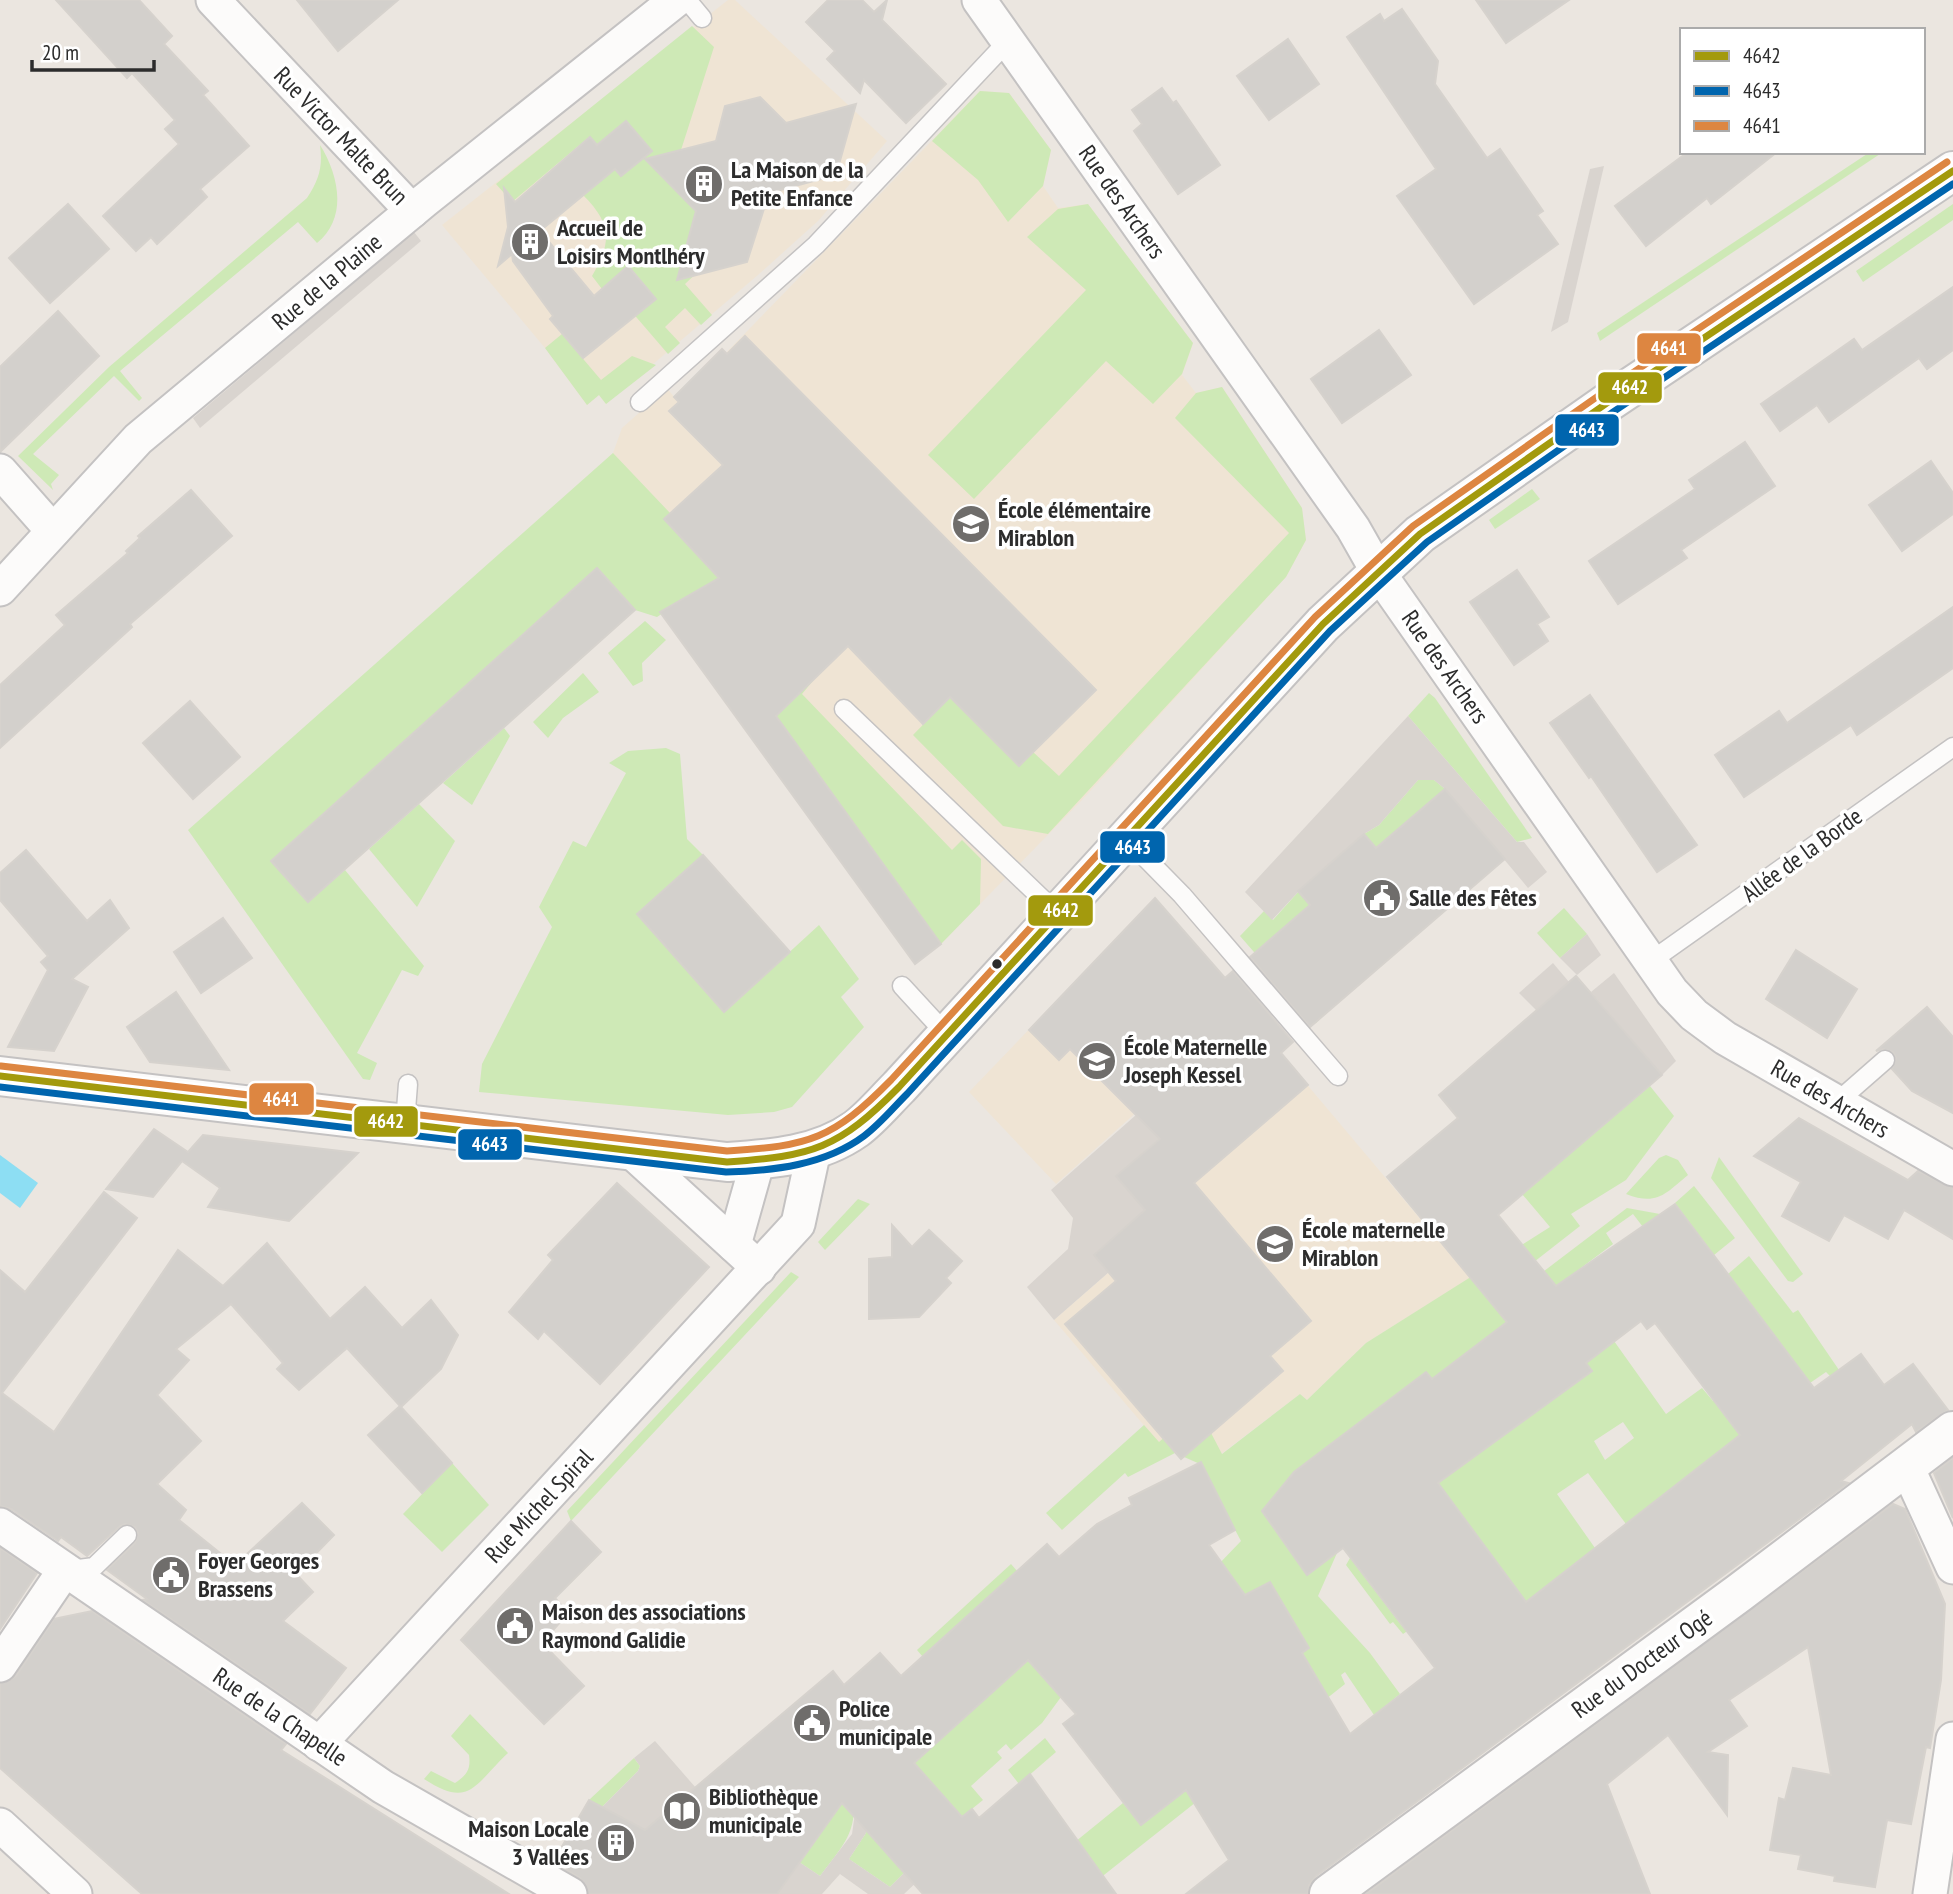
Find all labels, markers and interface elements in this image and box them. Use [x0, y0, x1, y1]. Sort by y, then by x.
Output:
scale bar [32, 28, 154, 72]
legend [1680, 28, 1925, 154]
text: 20 m [42, 39, 79, 66]
text: 4642 [1743, 42, 1781, 69]
street label: Rue Victor Malte Brun [268, 60, 415, 211]
text: 4643 [1743, 77, 1781, 104]
text: 4641 [1743, 112, 1781, 139]
street label: Rue des Archers [1072, 139, 1173, 264]
place label: La Maison de la Petite Enfance [731, 154, 864, 213]
building icon: La Maison de la Petite Enfance [683, 163, 725, 205]
place label: Accueil de Loisirs Montlhéry [556, 212, 705, 271]
building icon: Accueil de Loisirs Montlhéry [509, 221, 551, 263]
street label: Rue de la Plaine [265, 227, 388, 337]
line badge: 4641 [1636, 332, 1702, 365]
text: 4641 [1651, 336, 1687, 360]
line badge: 4642 [1597, 371, 1663, 404]
text: 4642 [1612, 375, 1648, 399]
line badge: 4643 [1554, 413, 1620, 447]
text: 4643 [1569, 418, 1605, 442]
place label: École élémentaire Mirablon [998, 494, 1151, 553]
school or university icon: École élémentaire Mirablon [950, 503, 992, 545]
street label: Rue des Archers [1395, 604, 1496, 729]
street label: Allée de la Borde [1735, 800, 1868, 909]
line badge: 4643 [1099, 830, 1166, 864]
text: 4643 [1115, 835, 1151, 859]
public building icon: Salle des Fêtes [1361, 877, 1403, 919]
place label: Salle des Fêtes [1409, 882, 1537, 913]
line badge: 4642 [1027, 894, 1094, 927]
text: 4642 [1043, 898, 1079, 922]
unlabelled marker [990, 957, 1004, 971]
place label: École Maternelle Joseph Kessel [1123, 1031, 1267, 1090]
school or university icon: École Maternelle Joseph Kessel [1076, 1040, 1118, 1082]
street label: Rue des Archers [1766, 1052, 1895, 1145]
line badge: 4641 [248, 1082, 315, 1116]
text: 4641 [263, 1087, 299, 1111]
line badge: 4642 [353, 1105, 419, 1138]
text: 4642 [368, 1109, 404, 1133]
line badge: 4643 [457, 1128, 523, 1161]
text: 4643 [472, 1132, 508, 1156]
place label: École maternelle Mirablon [1302, 1214, 1445, 1273]
school or university icon: École maternelle Mirablon [1254, 1223, 1296, 1265]
street label: Rue Michel Spiral [478, 1442, 600, 1569]
place label: Foyer Georges Brassens [198, 1545, 319, 1604]
public building icon: Foyer Georges Brassens [150, 1554, 192, 1596]
place label: Maison des associations Raymond Galidie [542, 1596, 746, 1655]
street label: Rue du Docteur Ogé [1565, 1602, 1718, 1725]
public building icon: Maison des associations Raymond Galidie [494, 1605, 536, 1647]
street label: Rue de la Chapelle [207, 1660, 353, 1773]
place label: Police municipale [839, 1693, 932, 1752]
public building icon: Police municipale [791, 1702, 833, 1744]
place label: Bibliothèque municipale [709, 1781, 818, 1840]
library icon: Bibliothèque municipale [661, 1790, 703, 1832]
place label: Maison Locale 3 Vallées [468, 1813, 589, 1872]
building icon: Maison Locale 3 Vallées [595, 1822, 637, 1864]

